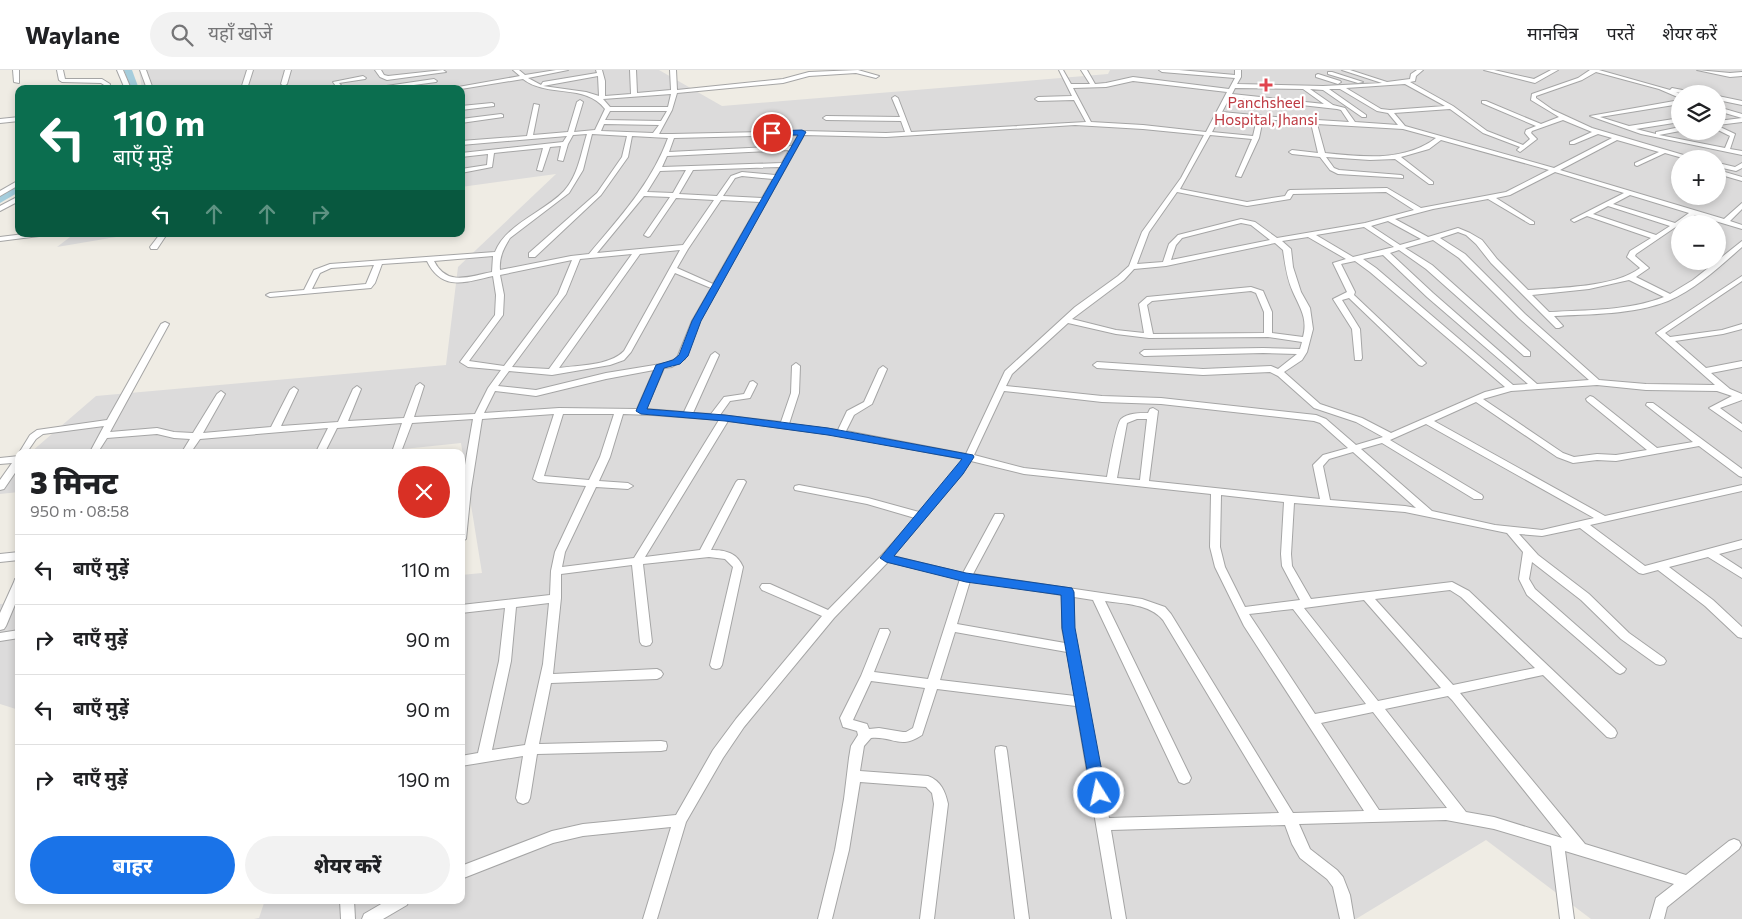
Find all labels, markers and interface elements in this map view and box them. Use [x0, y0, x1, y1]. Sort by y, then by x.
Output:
search box [150, 12, 500, 57]
text: Waylane [25, 20, 120, 49]
icon: search [168, 21, 196, 49]
text: यहाँ खोजें [208, 21, 272, 44]
text: मानचित्र [1527, 22, 1578, 44]
text: परतें [1606, 22, 1634, 44]
text: शेयर करें [1662, 22, 1717, 44]
marker: Panchsheel Hospital, Jhansi [1259, 78, 1273, 92]
map controls [1671, 85, 1726, 270]
button: layers [1671, 85, 1726, 140]
place label: Panchsheel Hospital, Jhansi [1214, 93, 1318, 128]
text: 110 m [113, 100, 205, 143]
icon: left [30, 105, 95, 170]
pin [751, 112, 793, 154]
icon: arrive [758, 119, 786, 147]
text: बाएँ मुड़ें [113, 143, 173, 170]
button: + [1671, 150, 1726, 205]
icon: left [147, 200, 175, 228]
icon: ahead [200, 200, 228, 228]
icon: ahead [253, 200, 281, 228]
icon: right [306, 200, 334, 228]
button: − [1671, 215, 1726, 270]
text: 3 मिनट [30, 463, 118, 500]
button: close [398, 466, 450, 518]
text: 950 m · 08:58 [30, 501, 129, 520]
icon: left [30, 556, 58, 584]
text: बाएँ मुड़ें [73, 556, 129, 579]
text: 110 m [401, 558, 450, 581]
icon: right [30, 626, 58, 654]
text: दाएँ मुड़ें [73, 626, 128, 649]
text: 90 m [406, 628, 450, 651]
icon: left [30, 696, 58, 724]
text: बाएँ मुड़ें [73, 696, 129, 719]
text: 90 m [406, 698, 450, 721]
icon: right [30, 766, 58, 794]
text: दाएँ मुड़ें [73, 766, 128, 789]
position arrow [1072, 766, 1124, 818]
text: 190 m [398, 768, 450, 791]
button: बाहर [30, 836, 235, 894]
button: शेयर करें [245, 836, 450, 894]

